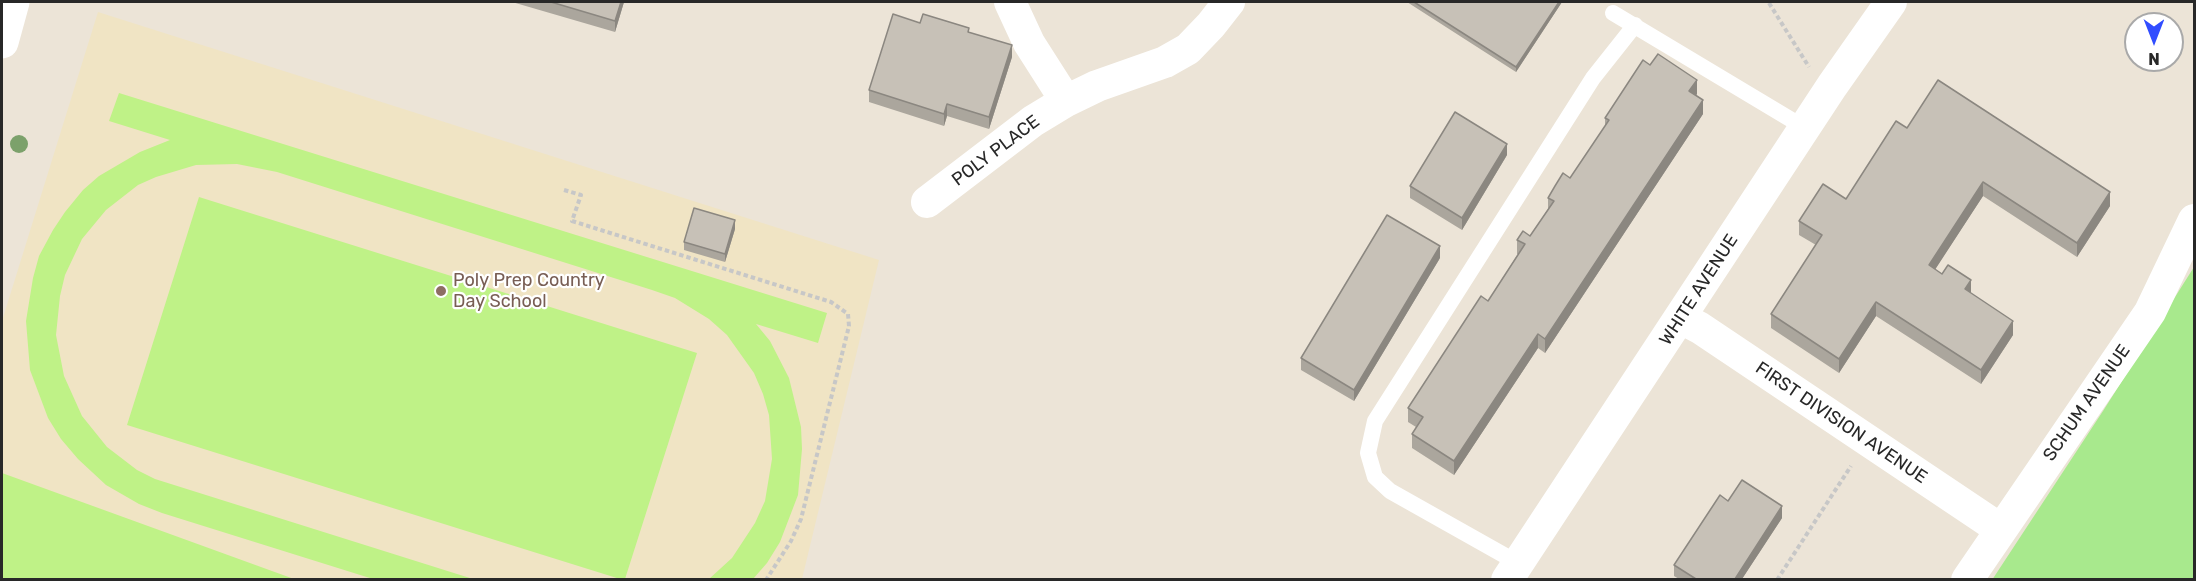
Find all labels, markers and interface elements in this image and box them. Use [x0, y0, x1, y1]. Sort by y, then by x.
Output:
north arrow [2124, 12, 2184, 72]
text: N [2148, 49, 2160, 68]
street label: POLY PLACE [948, 111, 1044, 191]
street label: WHITE AVENUE [1655, 231, 1743, 349]
place label: Poly Prep Country Day School [453, 270, 605, 312]
marker: Poly Prep Country Day School [434, 284, 448, 298]
street label: SCHUM AVENUE [2039, 341, 2135, 465]
street label: FIRST DIVISION AVENUE [1751, 357, 1931, 489]

